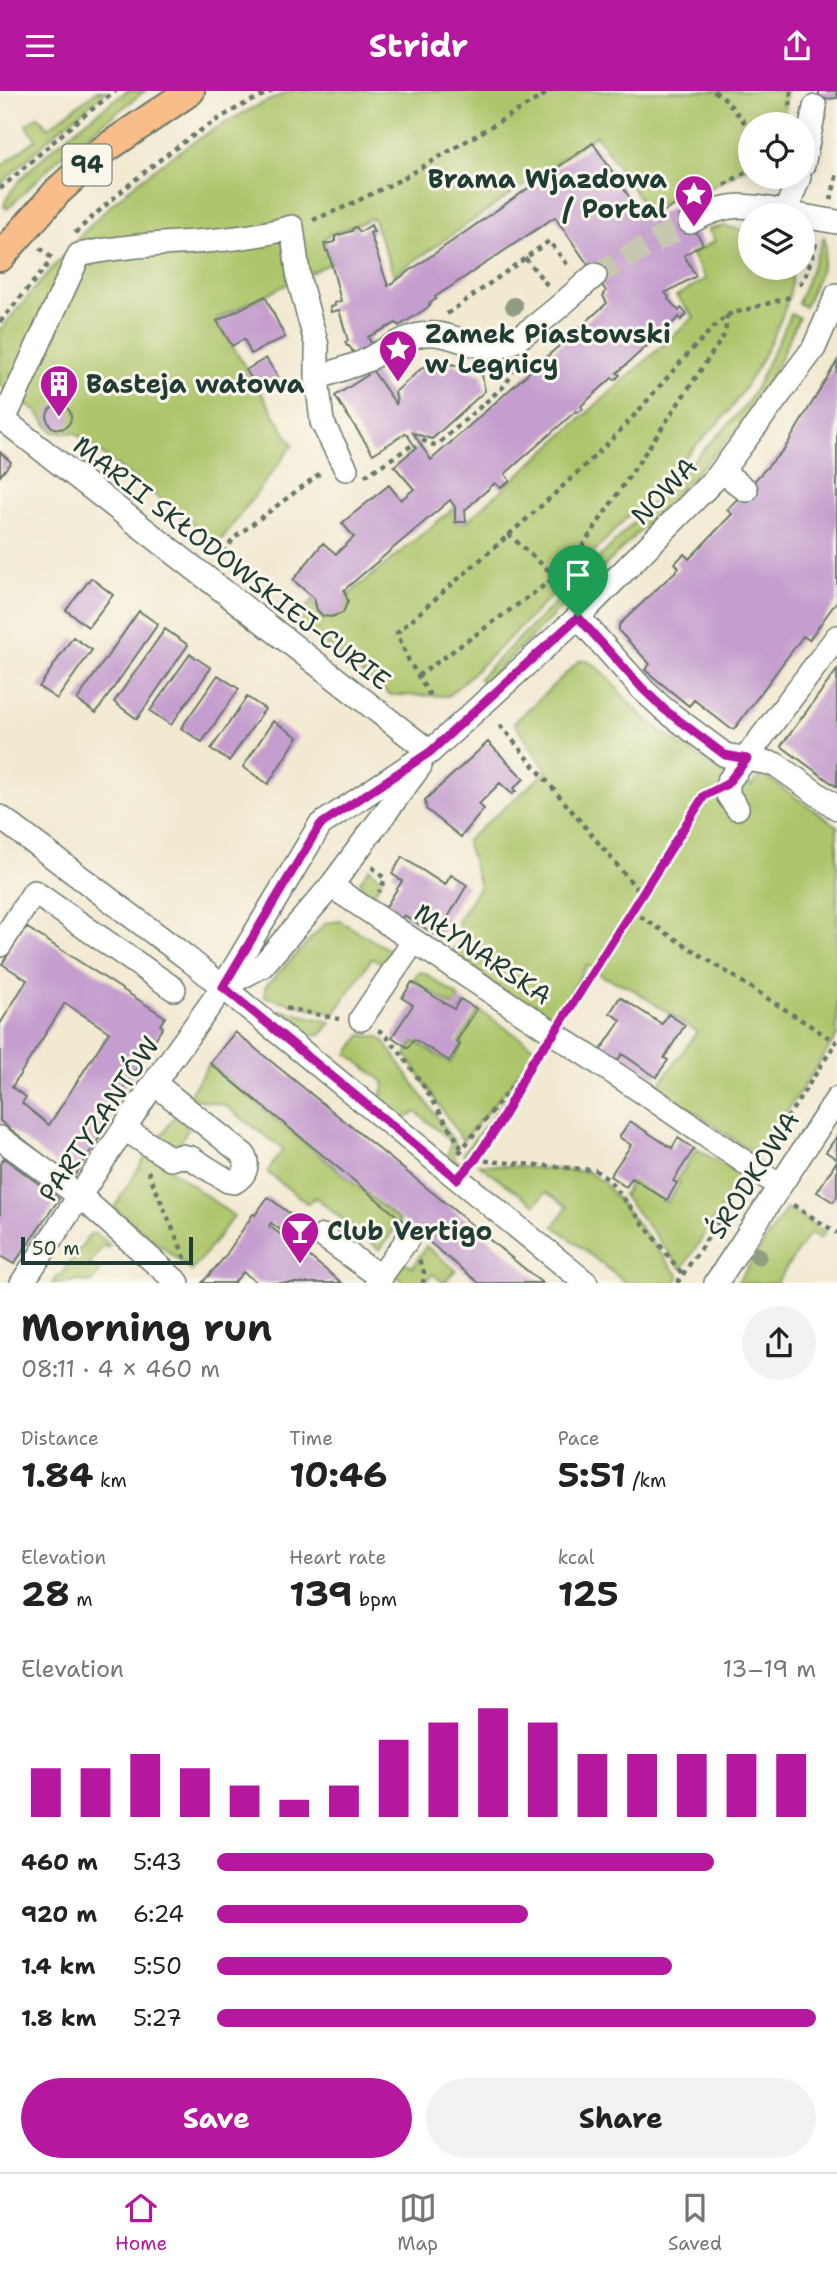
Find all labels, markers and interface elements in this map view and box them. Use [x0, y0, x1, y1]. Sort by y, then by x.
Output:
text: Stridr [369, 24, 468, 67]
icon: menu [21, 27, 59, 65]
icon: share [778, 27, 816, 65]
map controls [738, 112, 815, 280]
button: locate [738, 112, 815, 189]
road number: 94 [62, 145, 112, 185]
place label: Brama Wjazdowa / Portal [428, 161, 667, 226]
place icon: Brama Wjazdowa / Portal [673, 173, 715, 228]
button: layers [738, 203, 815, 280]
place label: Zamek Piastowski w Legnicy [425, 316, 671, 381]
place icon: Zamek Piastowski w Legnicy [377, 328, 419, 383]
building icon: Basteja wałowa [38, 363, 80, 418]
place label: Basteja wałowa [86, 366, 305, 401]
street label: MARII SKŁODOWSKIEJ-CURIE [66, 428, 398, 698]
street label: NOWA [623, 449, 704, 532]
pin [548, 545, 608, 617]
icon: arrive [559, 556, 597, 594]
street label: MŁYNARSKA [408, 895, 559, 1012]
street label: PARTYZANTÓW [30, 1029, 167, 1208]
street label: ŚRODKOWA [698, 1104, 807, 1245]
bar icon: Club Vertigo [279, 1210, 321, 1265]
place label: Club Vertigo [327, 1213, 492, 1248]
scale bar [21, 1234, 192, 1266]
text: 50 m [32, 1236, 80, 1261]
text: Morning run [21, 1302, 272, 1353]
button: share [742, 1306, 816, 1380]
text: 08:11 · 4 × 460 m [21, 1354, 220, 1384]
text: Distance [21, 1426, 99, 1451]
text: Time [289, 1426, 333, 1451]
text: Pace [558, 1426, 599, 1451]
text: 1.84 [21, 1451, 93, 1498]
text: 10:46 [289, 1451, 388, 1498]
text: 5:51 [558, 1451, 626, 1498]
text: km [93, 1468, 127, 1493]
text: /km [626, 1468, 667, 1493]
text: Elevation [21, 1545, 106, 1570]
text: Heart rate [289, 1545, 386, 1570]
text: kcal [558, 1545, 595, 1570]
text: 28 [21, 1570, 70, 1617]
text: 139 [289, 1570, 353, 1617]
text: 125 [558, 1570, 619, 1617]
text: m [70, 1587, 93, 1612]
text: bpm [353, 1587, 397, 1612]
text: Elevation [21, 1654, 124, 1684]
text: 13–19 m [723, 1654, 816, 1684]
text: 460 m [21, 1847, 98, 1877]
text: 5:43 [133, 1847, 182, 1877]
text: 920 m [21, 1899, 97, 1929]
text: 6:24 [133, 1899, 184, 1929]
text: 1.4 km [21, 1951, 95, 1981]
text: 5:50 [133, 1951, 182, 1981]
text: 1.8 km [21, 2003, 96, 2033]
text: 5:27 [133, 2003, 182, 2033]
button: Save [21, 2078, 412, 2158]
button: Share [426, 2078, 816, 2158]
tab: Home [115, 2189, 167, 2256]
tab: Map [397, 2189, 438, 2256]
tab: Saved [668, 2189, 722, 2256]

